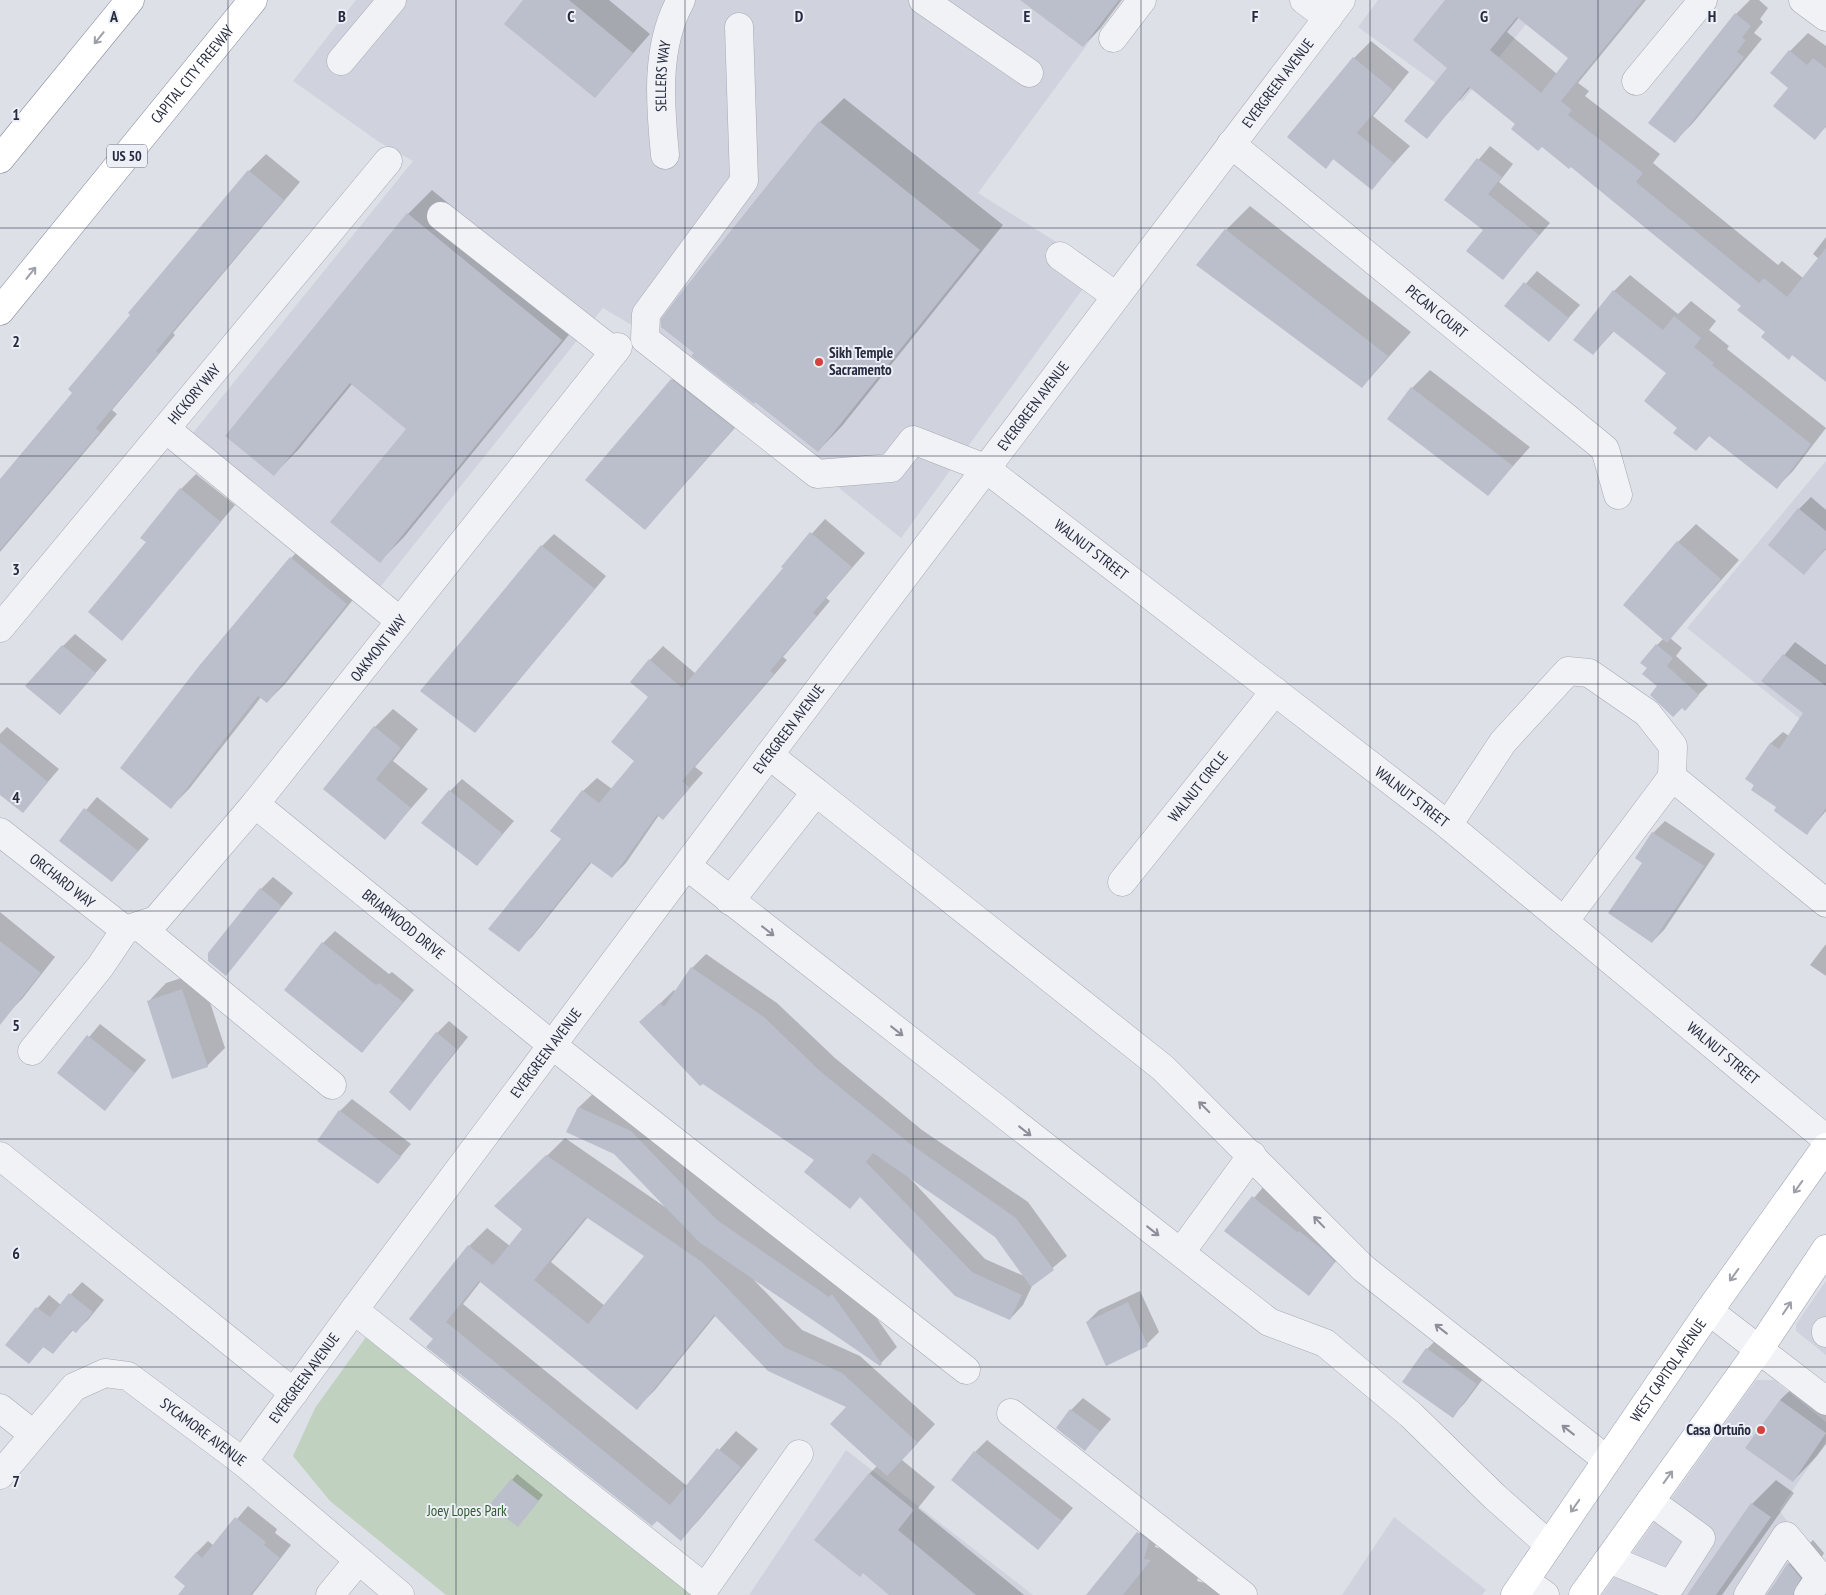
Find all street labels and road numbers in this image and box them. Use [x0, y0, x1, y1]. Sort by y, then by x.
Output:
street label: CAPITAL CITY FREEWAY [146, 21, 238, 127]
street label: EVERGREEN AVENUE [1238, 34, 1317, 131]
street label: SELLERS WAY [651, 39, 675, 112]
road number: US 50 [107, 144, 147, 168]
street label: PECAN COURT [1402, 280, 1472, 342]
street label: EVERGREEN AVENUE [993, 357, 1073, 454]
street label: HICKORY WAY [163, 360, 224, 428]
street label: WALNUT STREET [1051, 515, 1132, 584]
street label: OAKMONT WAY [346, 610, 411, 685]
street label: EVERGREEN AVENUE [749, 680, 828, 777]
street label: WALNUT CIRCLE [1164, 747, 1232, 826]
street label: WALNUT STREET [1371, 762, 1453, 831]
street label: ORCHARD WAY [26, 849, 99, 912]
street label: BRIARWOOD DRIVE [358, 885, 449, 963]
street label: EVERGREEN AVENUE [506, 1004, 585, 1101]
street label: WALNUT STREET [1683, 1017, 1763, 1089]
street label: WEST CAPITOL AVENUE [1626, 1315, 1710, 1426]
street label: EVERGREEN AVENUE [265, 1329, 343, 1427]
street label: SYCAMORE AVENUE [157, 1393, 250, 1470]

